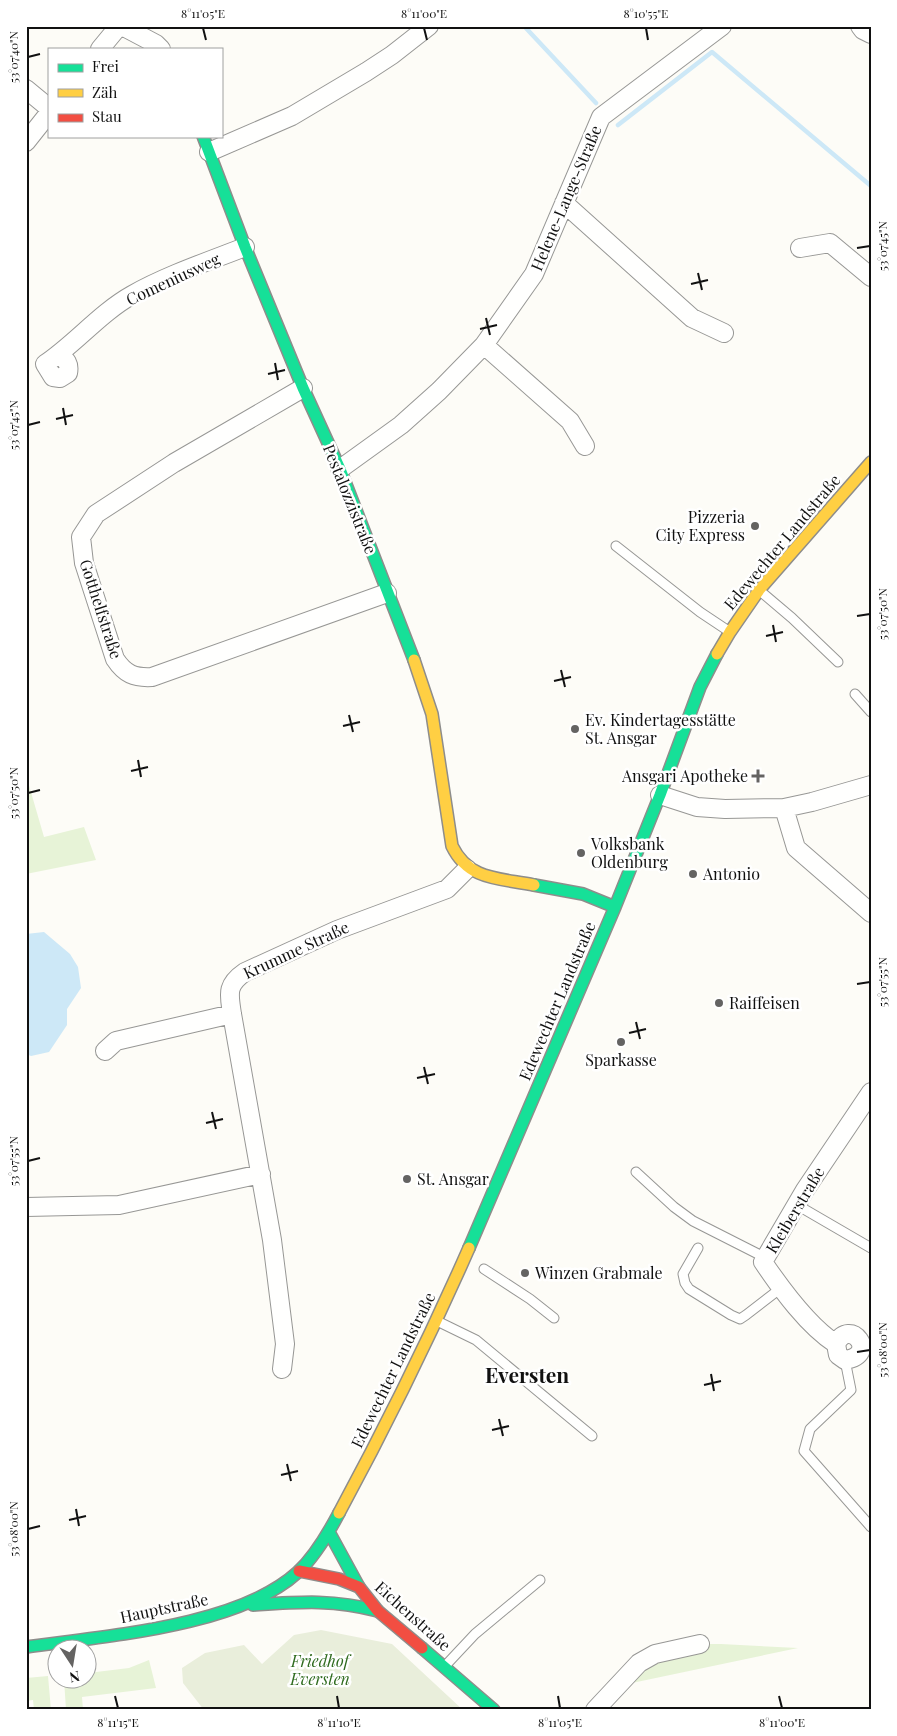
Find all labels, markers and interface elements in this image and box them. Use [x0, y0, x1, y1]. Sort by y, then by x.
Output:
text: 8°11'05"E [181, 5, 225, 21]
text: 8°11'00"E [401, 5, 447, 21]
text: 8°10'55"E [624, 5, 668, 21]
text: 53°07'40"N [5, 30, 21, 83]
legend [48, 48, 222, 138]
text: Frei [92, 56, 120, 76]
text: Zäh [92, 82, 117, 102]
text: Stau [92, 106, 122, 126]
street label: Helene-Lange-Straße [525, 122, 606, 274]
text: 53°07'45"N [874, 220, 890, 271]
street label: Comeniusweg [122, 247, 224, 310]
text: 53°07'45"N [5, 399, 21, 450]
street label: Pestalozzistraße [319, 441, 382, 557]
street label: Edewechter Landstraße [719, 470, 844, 614]
place label: Pizzeria City Express [655, 506, 745, 545]
marker: Pizzeria City Express [749, 520, 761, 532]
street label: Gotthelfstraße [76, 556, 127, 661]
text: 53°07'50"N [874, 587, 890, 640]
place label: Ev. Kindertagesstätte St. Ansgar [585, 709, 736, 748]
marker: Ev. Kindertagesstätte St. Ansgar [569, 723, 581, 735]
place label: Ansgari Apotheke [621, 765, 748, 786]
text: 53°07'50"N [5, 766, 21, 819]
marker: Ansgari Apotheke [752, 770, 764, 782]
place label: Volksbank Oldenburg [590, 833, 668, 872]
marker: Volksbank Oldenburg [575, 847, 587, 859]
place label: Antonio [702, 863, 760, 884]
marker: Antonio [687, 868, 699, 880]
street label: Krumme Straße [240, 916, 352, 983]
street label: Edewechter Landstraße [514, 918, 600, 1083]
text: 53°07'55"N [874, 956, 890, 1007]
place label: Raiffeisen [729, 992, 800, 1013]
marker: Raiffeisen [713, 997, 725, 1009]
marker: Sparkasse [615, 1036, 627, 1048]
place label: Sparkasse [585, 1049, 657, 1070]
text: 53°07'55"N [5, 1135, 21, 1186]
street label: Kleiberstraße [761, 1163, 829, 1257]
place label: St. Ansgar [417, 1168, 489, 1189]
marker: St. Ansgar [401, 1173, 413, 1185]
place label: Winzen Grabmale [534, 1262, 663, 1283]
marker: Winzen Grabmale [519, 1267, 531, 1279]
street label: Edewechter Landstraße [346, 1288, 439, 1451]
text: 53°08'00"N [874, 1322, 890, 1378]
district label: Eversten [485, 1360, 569, 1388]
text: 53°08'00"N [5, 1501, 21, 1557]
street label: Eichenstraße [371, 1576, 456, 1655]
street label: Hauptstraße [118, 1588, 210, 1627]
north arrow [48, 1638, 98, 1688]
park label: Friedhof Eversten [289, 1650, 352, 1689]
text: N [68, 1667, 82, 1688]
text: 8°11'15"E [97, 1714, 139, 1730]
text: 8°11'10"E [317, 1714, 361, 1730]
text: 8°11'05"E [538, 1714, 582, 1730]
text: 8°11'00"E [759, 1714, 805, 1730]

